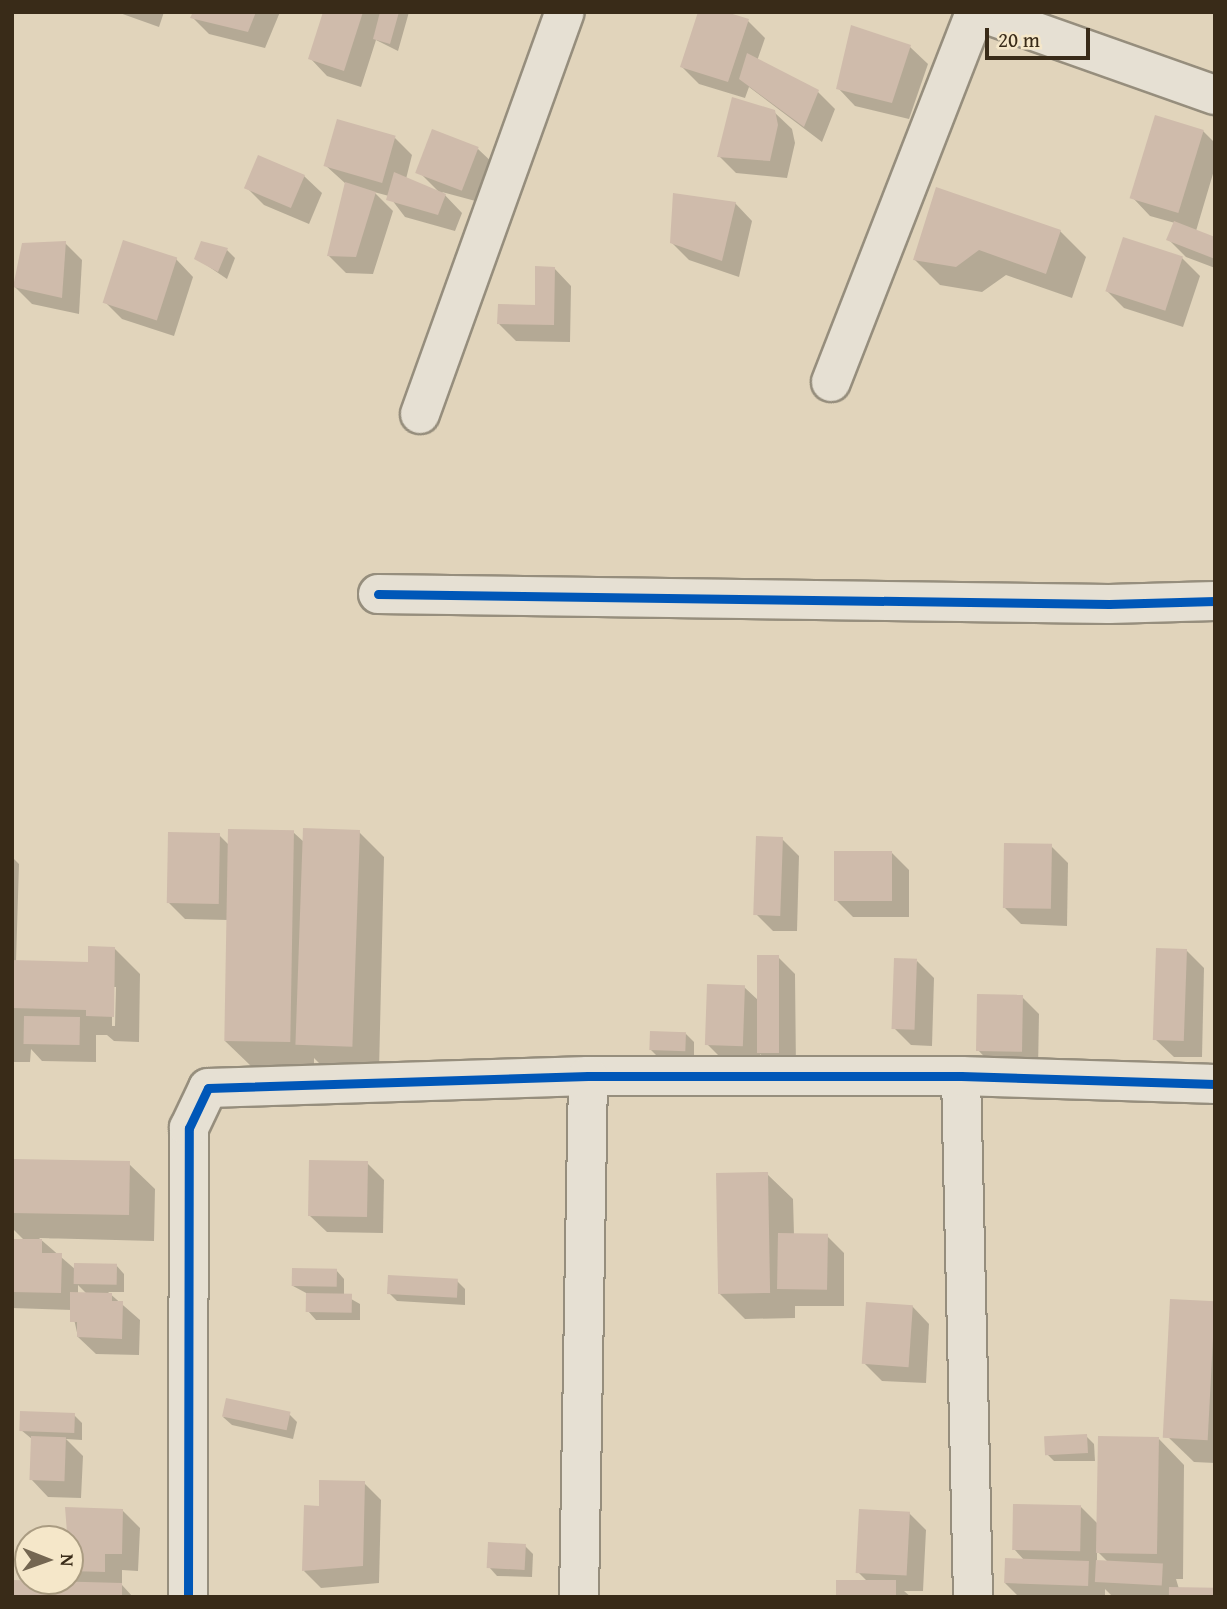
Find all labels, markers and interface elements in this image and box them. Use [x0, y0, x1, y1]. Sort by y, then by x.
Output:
scale bar [989, 14, 1094, 58]
text: 20 m [998, 24, 1040, 55]
north arrow [14, 1525, 84, 1595]
text: N [54, 1554, 82, 1567]

